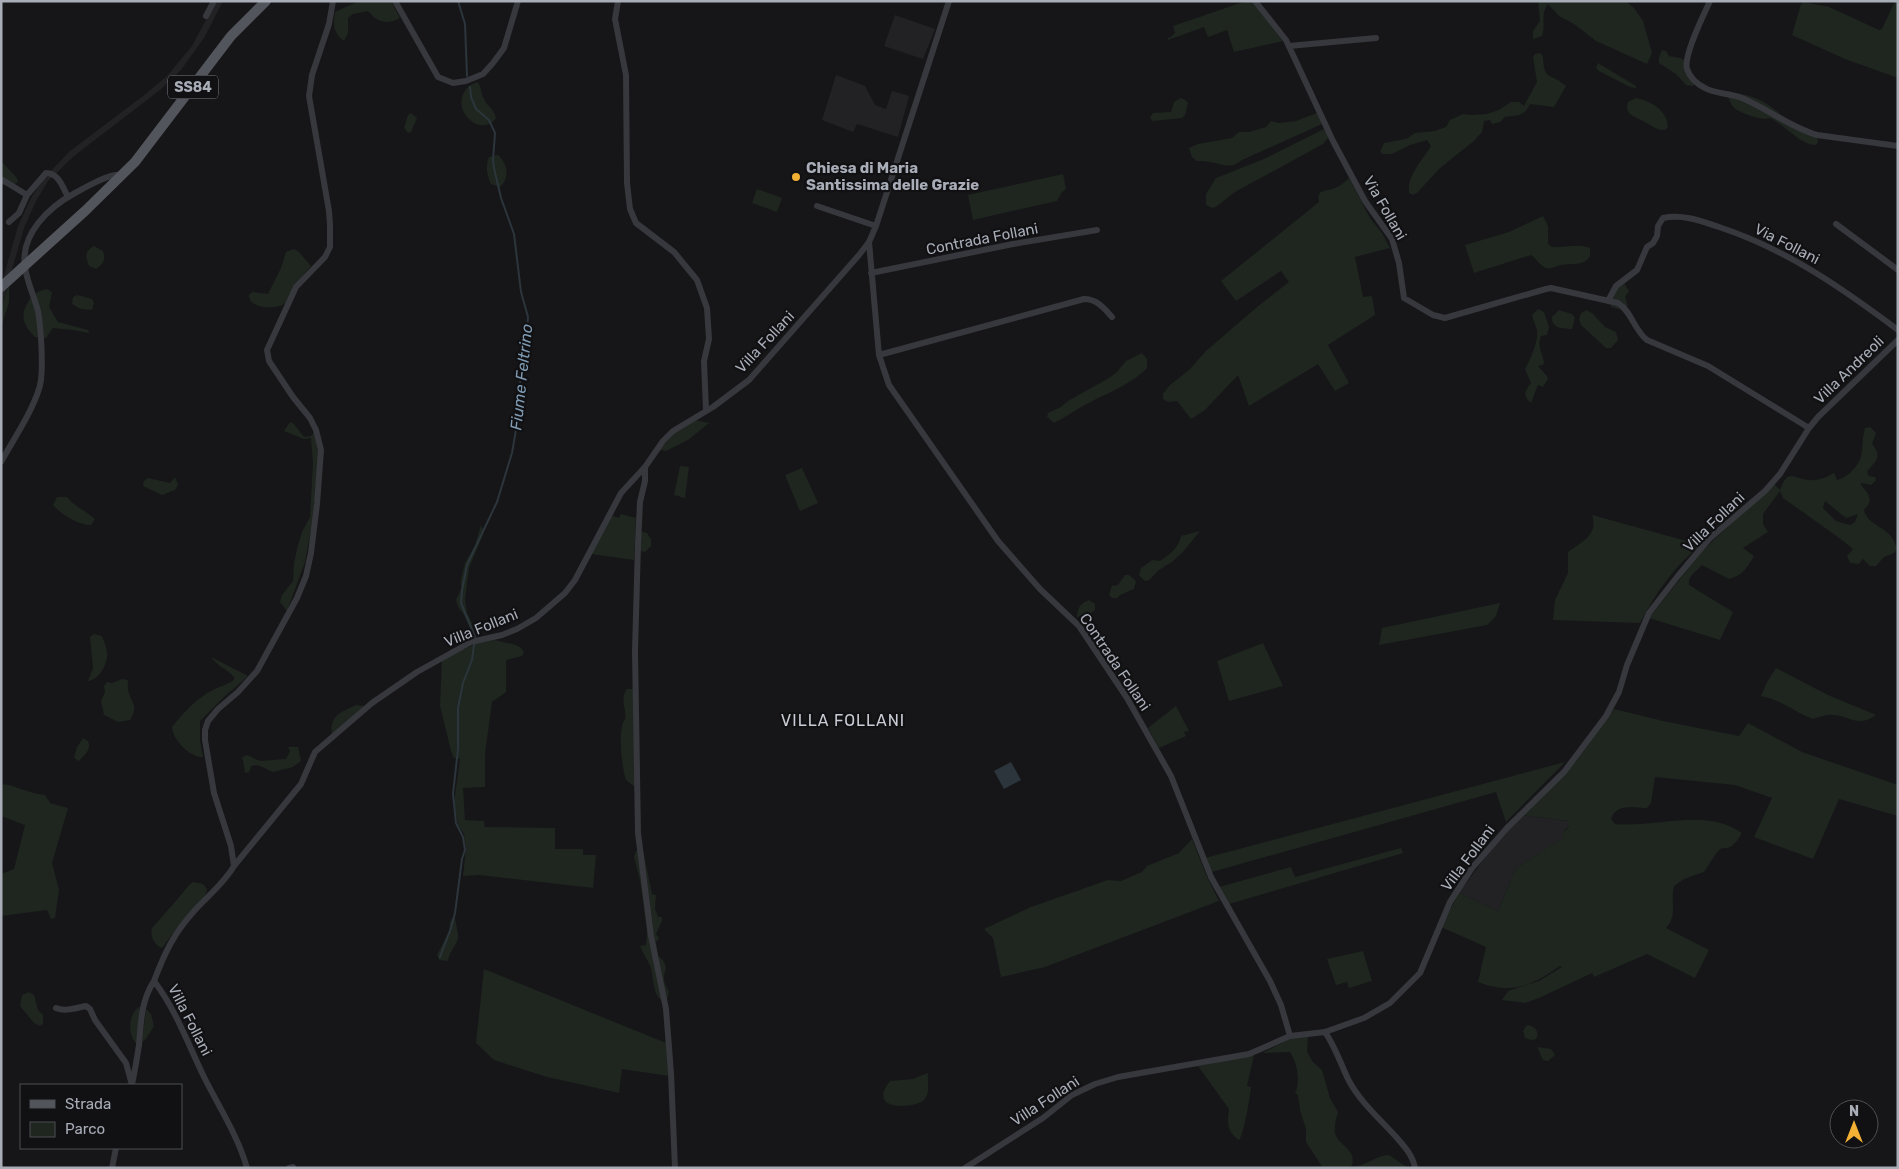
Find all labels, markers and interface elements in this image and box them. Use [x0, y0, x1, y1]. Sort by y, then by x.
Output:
road number: SS84 [168, 75, 218, 98]
place label: Chiesa di Maria Santissima delle Grazie [806, 159, 979, 194]
marker: Chiesa di Maria Santissima delle Grazie [790, 171, 802, 183]
street label: Via Follani [1359, 173, 1411, 243]
street label: Contrada Follani [924, 219, 1040, 259]
street label: Via Follani [1751, 220, 1823, 268]
street label: Villa Follani [732, 307, 798, 377]
water label: Fiume Feltrino [506, 323, 537, 431]
street label: Villa Andreoli [1810, 332, 1888, 408]
street label: Villa Follani [1680, 488, 1748, 556]
street label: Villa Follani [441, 605, 521, 651]
street label: Contrada Follani [1076, 610, 1154, 714]
district label: VILLA FOLLANI [781, 711, 905, 730]
street label: Villa Follani [1437, 821, 1499, 895]
street label: Villa Follani [164, 981, 216, 1059]
street label: Villa Follani [1007, 1072, 1083, 1130]
legend [20, 1084, 182, 1149]
text: Strada [65, 1095, 111, 1113]
north arrow [1829, 1099, 1879, 1149]
text: N [1849, 1103, 1859, 1120]
text: Parco [65, 1120, 105, 1138]

